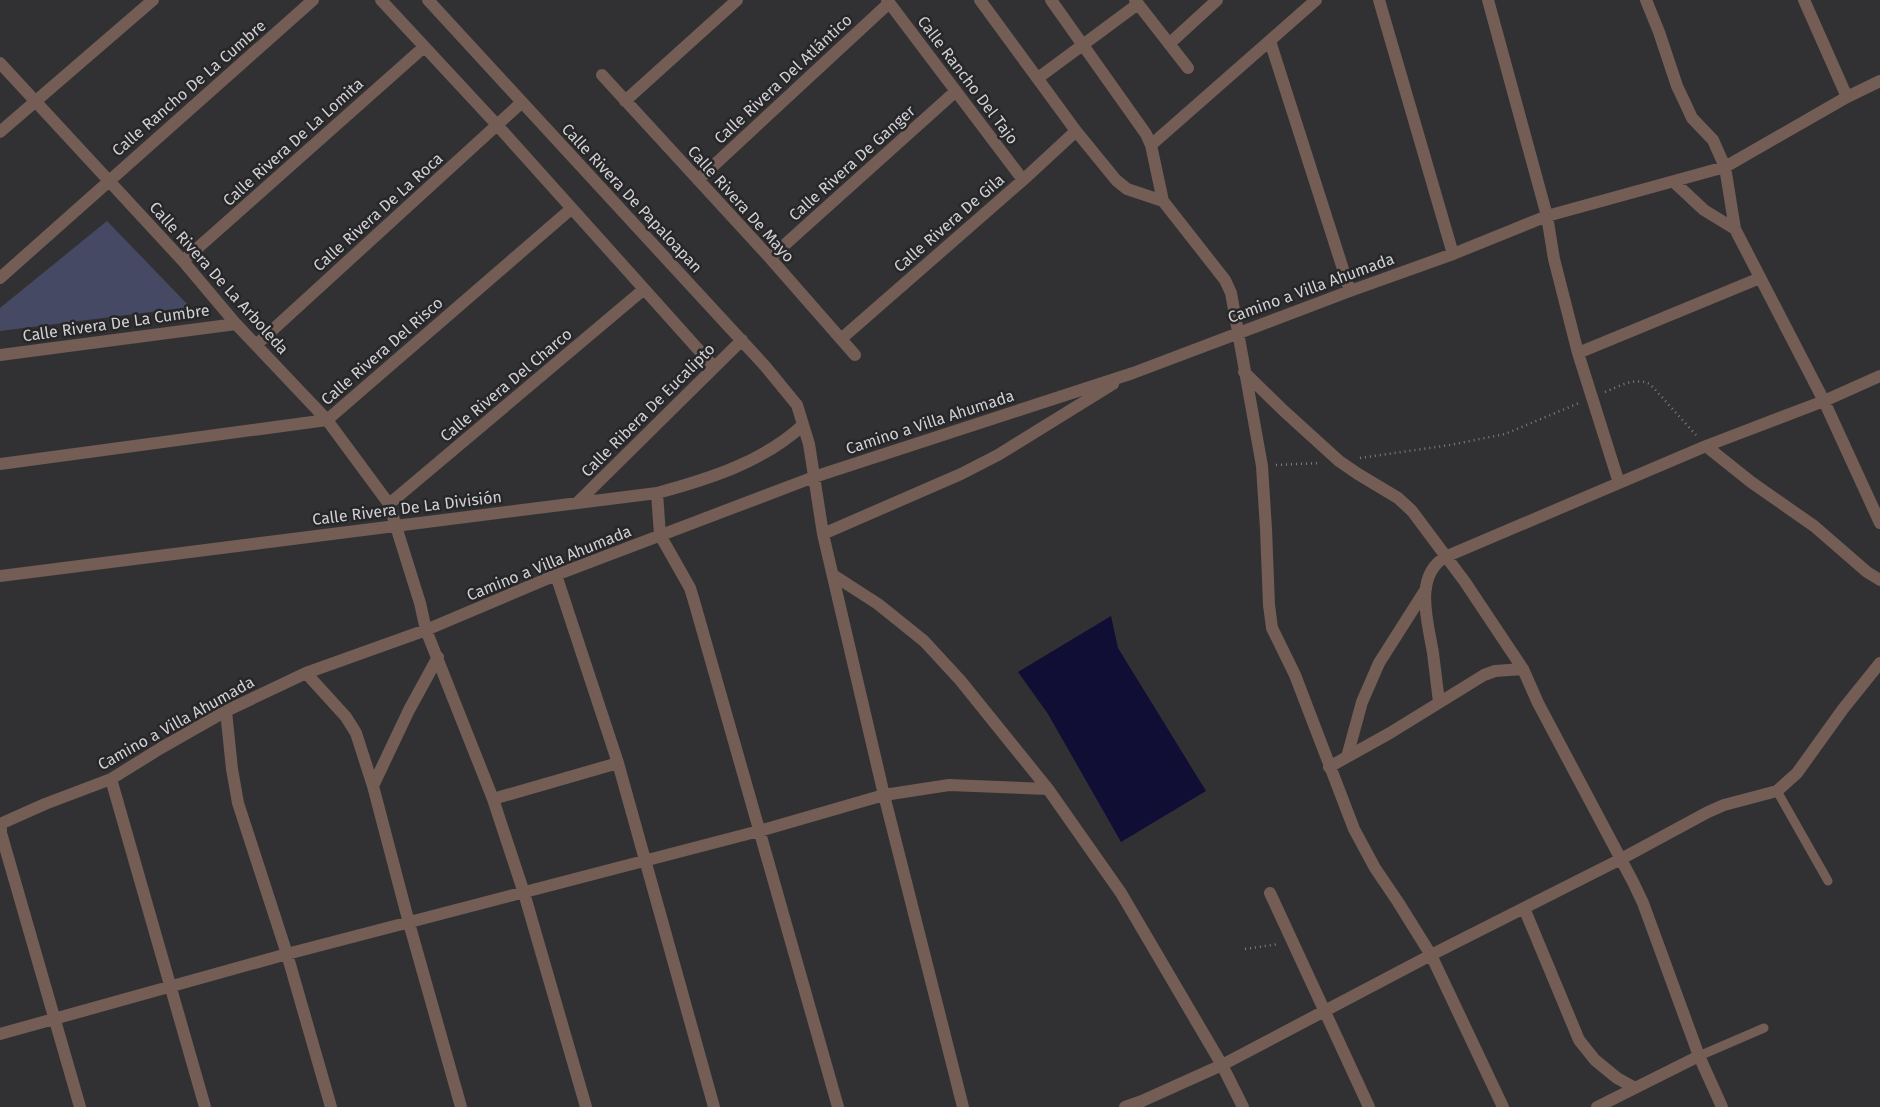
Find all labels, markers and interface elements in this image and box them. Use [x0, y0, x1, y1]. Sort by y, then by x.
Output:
street label: Calle Rivera Del Atlántico [710, 10, 856, 148]
street label: Calle Rancho Del Tajo [914, 12, 1022, 148]
street label: Calle Rancho De La Cumbre [108, 16, 270, 160]
street label: Calle Rivera De La Lomita [219, 74, 367, 210]
street label: Calle Rivera De Ganger [785, 101, 920, 225]
street label: Calle Rivera De Papaloapan [558, 119, 706, 277]
street label: Calle Rivera De Mayo [684, 142, 798, 266]
street label: Calle Rivera De La Roca [309, 149, 447, 275]
street label: Calle Rivera De Gila [890, 170, 1008, 276]
street label: Calle Rivera De La Arboleda [145, 198, 293, 358]
street label: Camino a Villa Ahumada [1225, 249, 1397, 327]
street label: Calle Rivera Del Risco [317, 293, 447, 409]
street label: Calle Rivera De La Cumbre [21, 300, 211, 346]
street label: Calle Rivera Del Charco [436, 324, 576, 446]
street label: Calle Ribera De Eucalipto [577, 339, 719, 481]
street label: Camino a Villa Ahumada [843, 386, 1017, 458]
street label: Calle Rivera De La División [311, 487, 503, 529]
street label: Camino a Villa Ahumada [464, 521, 634, 605]
street label: Camino a Villa Ahumada [95, 672, 257, 774]

